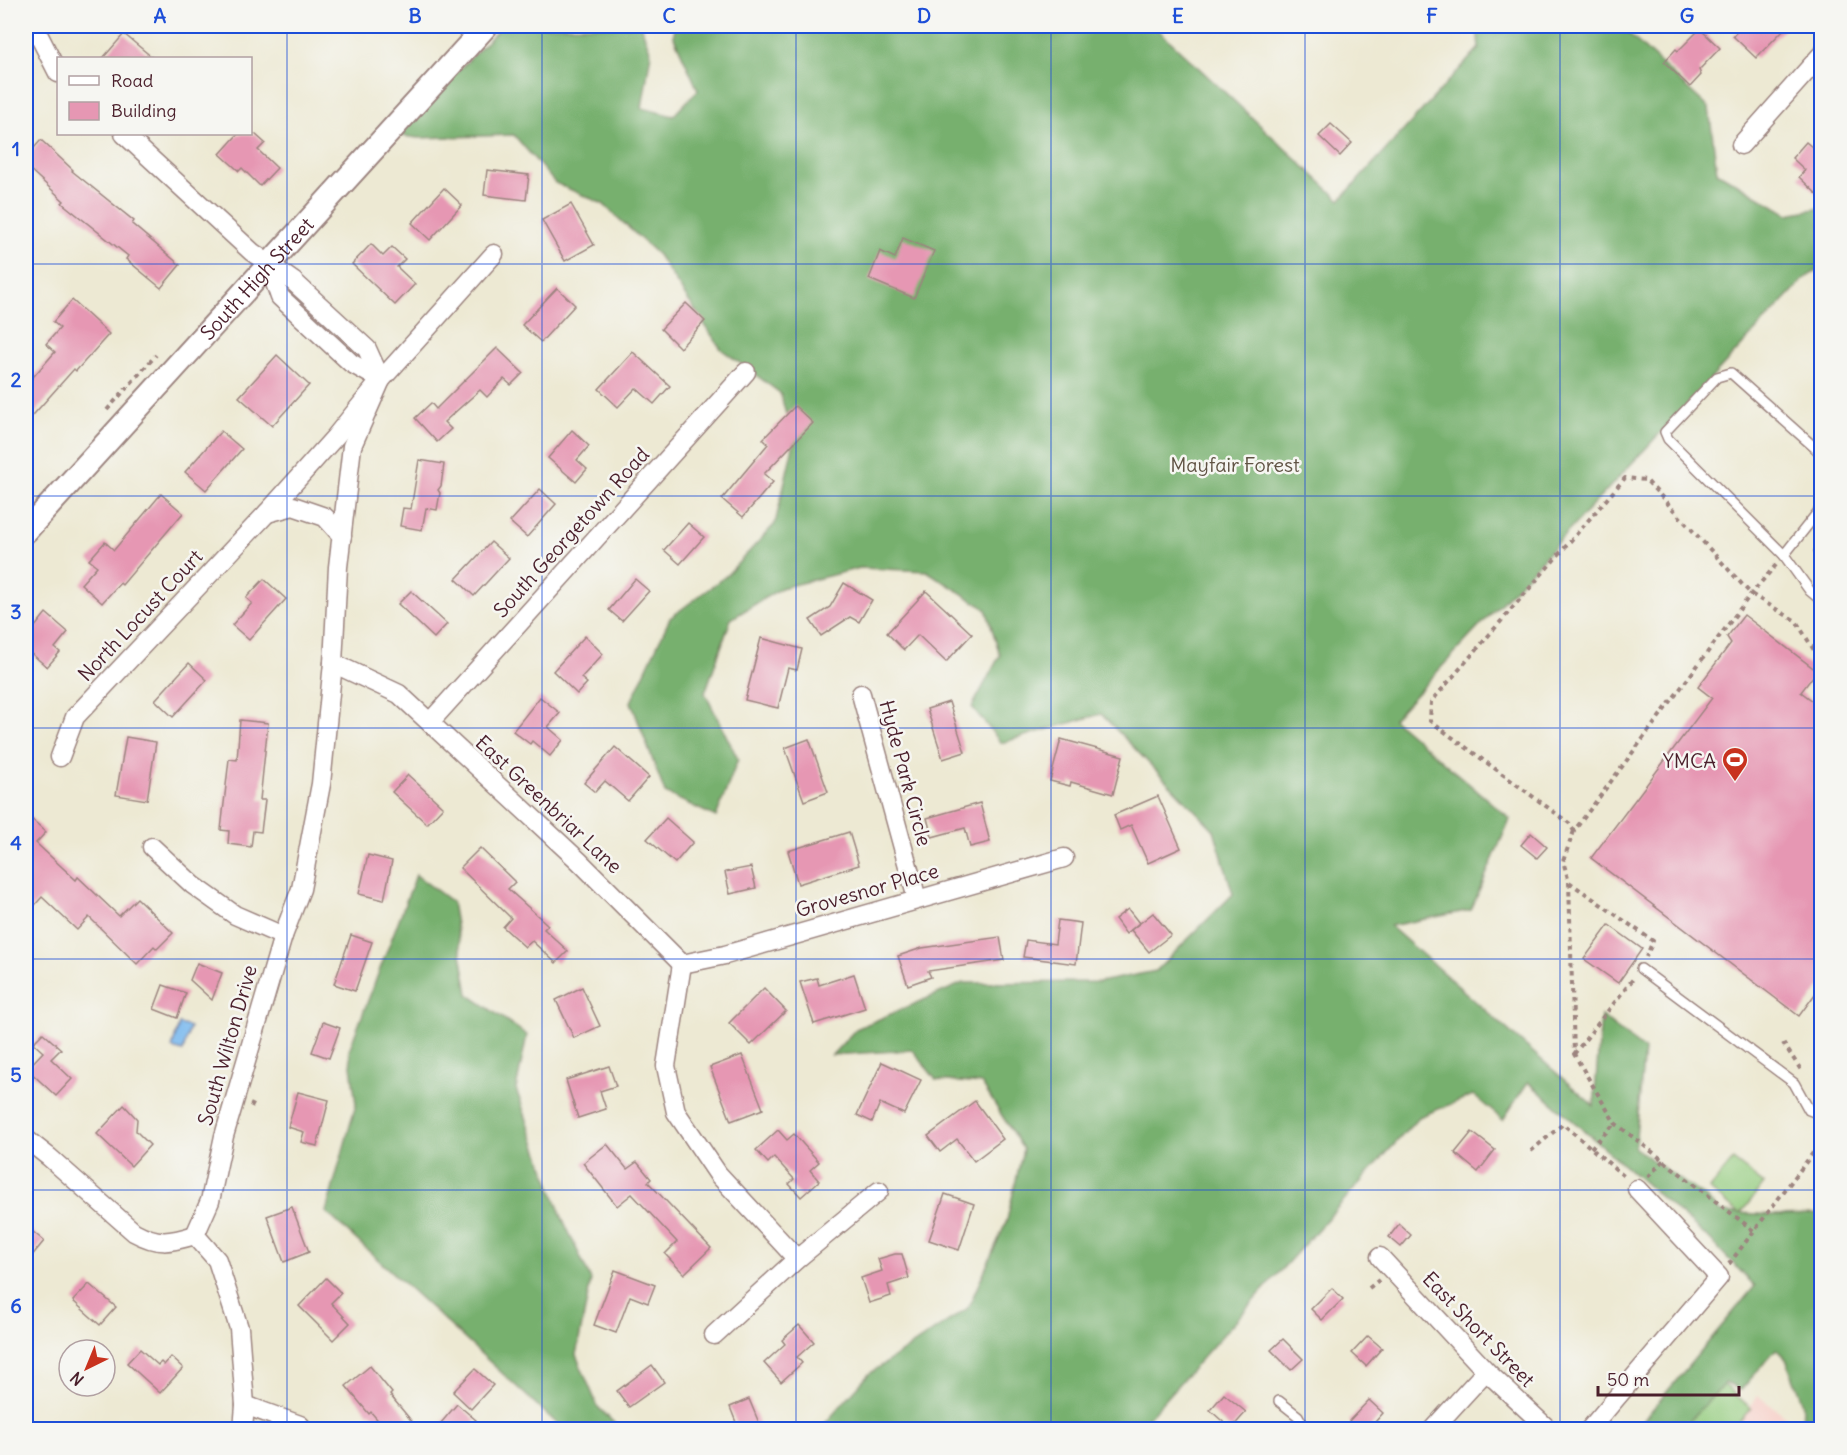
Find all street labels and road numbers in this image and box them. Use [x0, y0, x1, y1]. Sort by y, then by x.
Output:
street label: South High Street [194, 212, 319, 345]
street label: South Georgetown Road [488, 442, 654, 622]
street label: North Locust Court [72, 544, 208, 686]
street label: Hyde Park Circle [875, 697, 937, 849]
street label: East Greenbriar Lane [471, 730, 627, 878]
street label: Grovesnor Place [793, 858, 941, 922]
street label: South Wilton Drive [192, 962, 262, 1128]
street label: East Short Street [1418, 1266, 1540, 1392]

